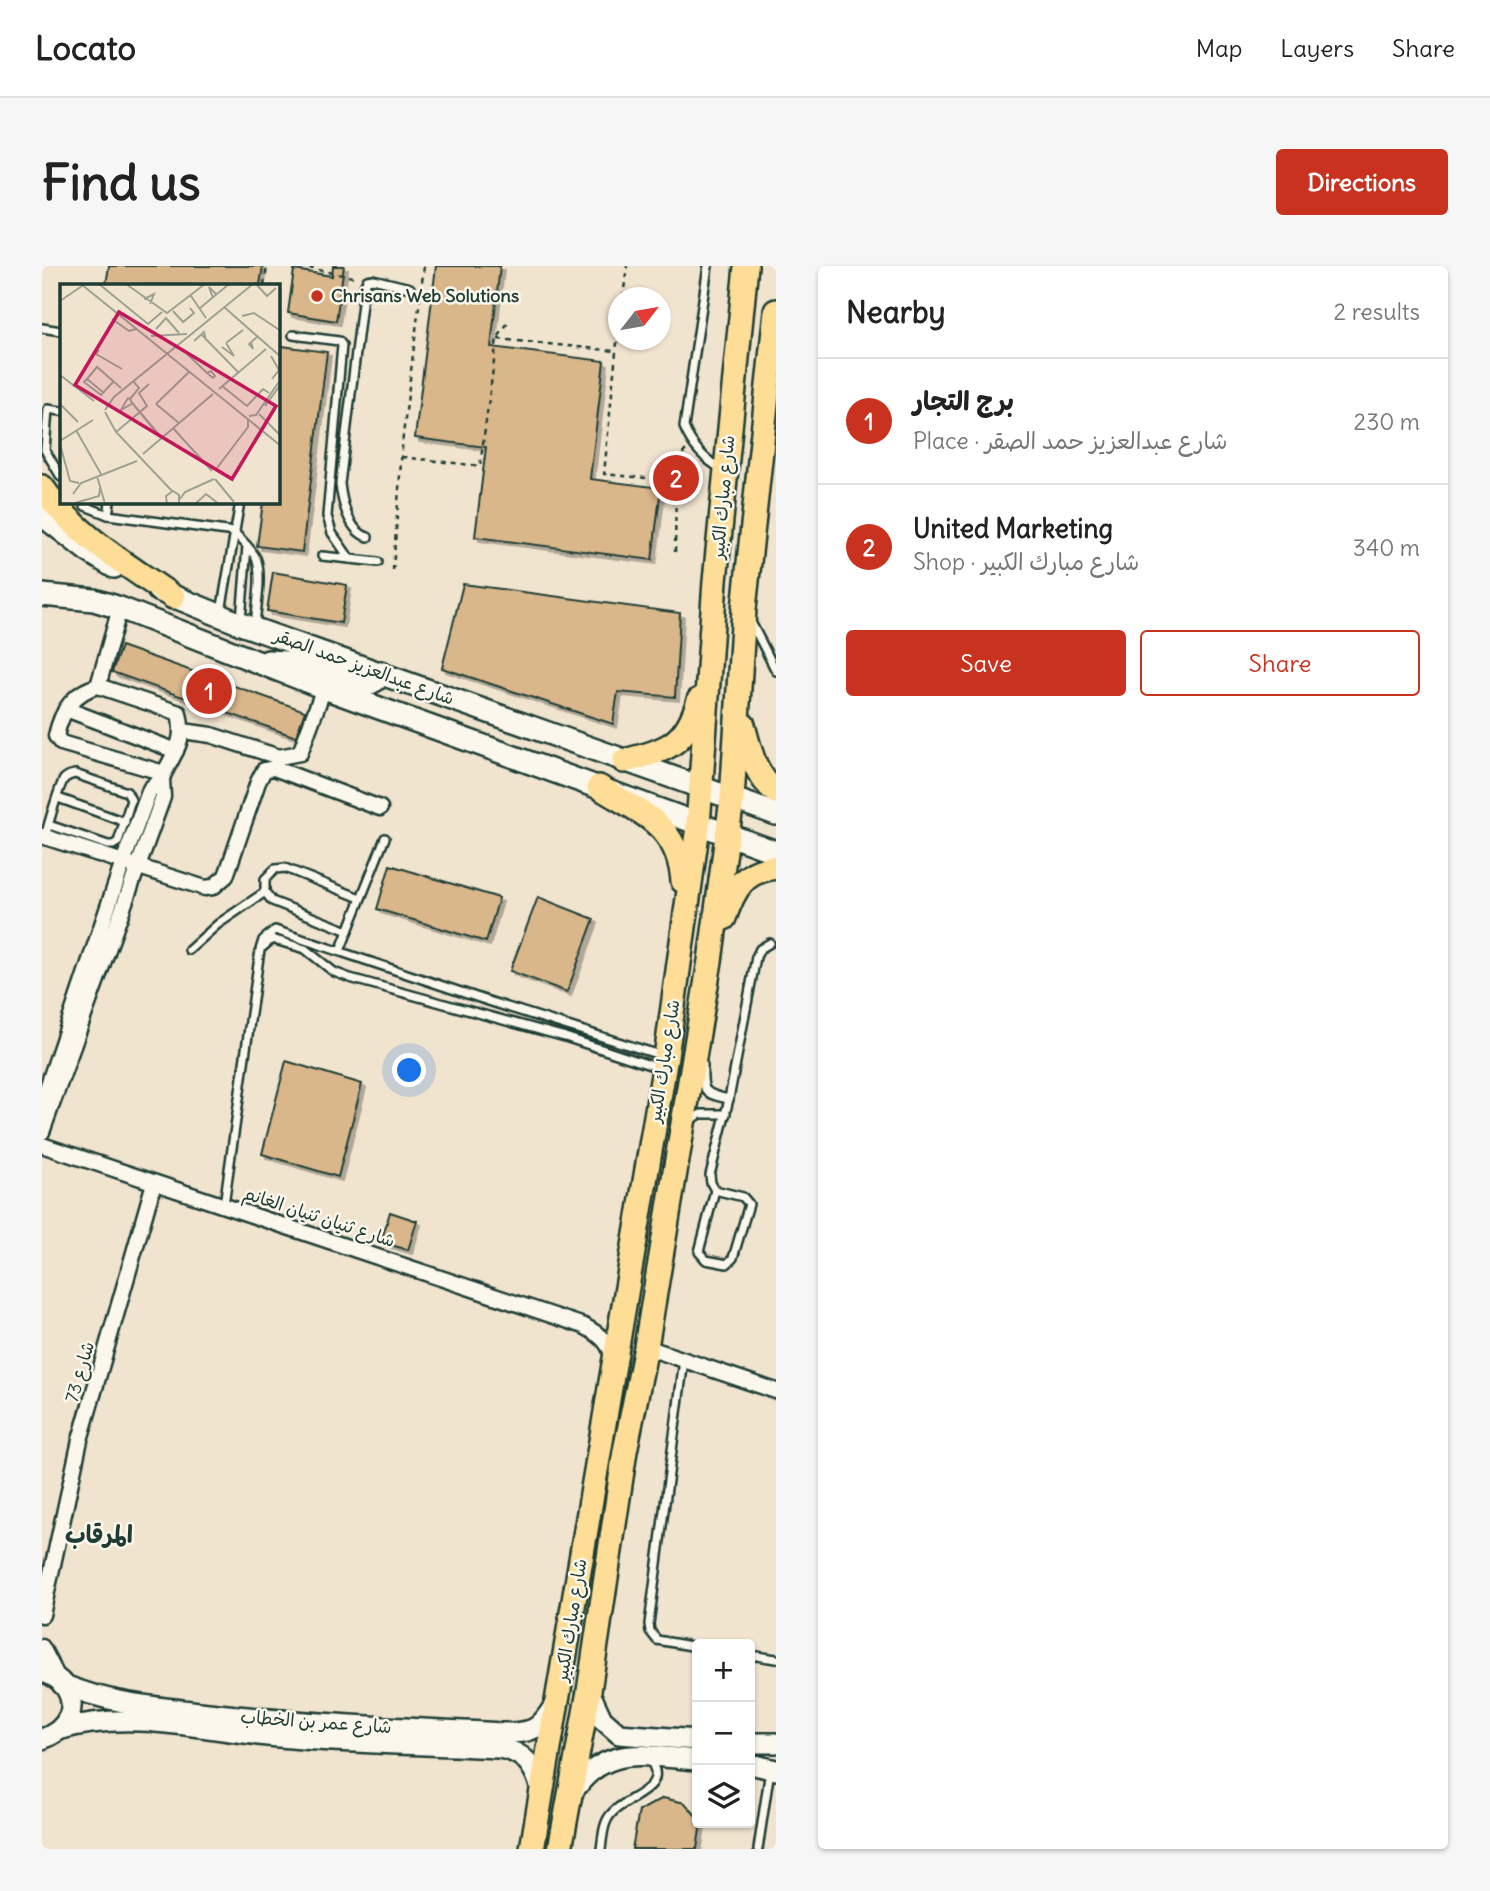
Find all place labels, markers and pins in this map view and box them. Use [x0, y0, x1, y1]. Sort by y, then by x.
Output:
place label: Chrisans Web Solutions [331, 284, 519, 307]
marker: Chrisans Web Solutions [309, 288, 325, 304]
pin: 2 [653, 452, 699, 504]
pin: 1 [186, 665, 232, 717]

